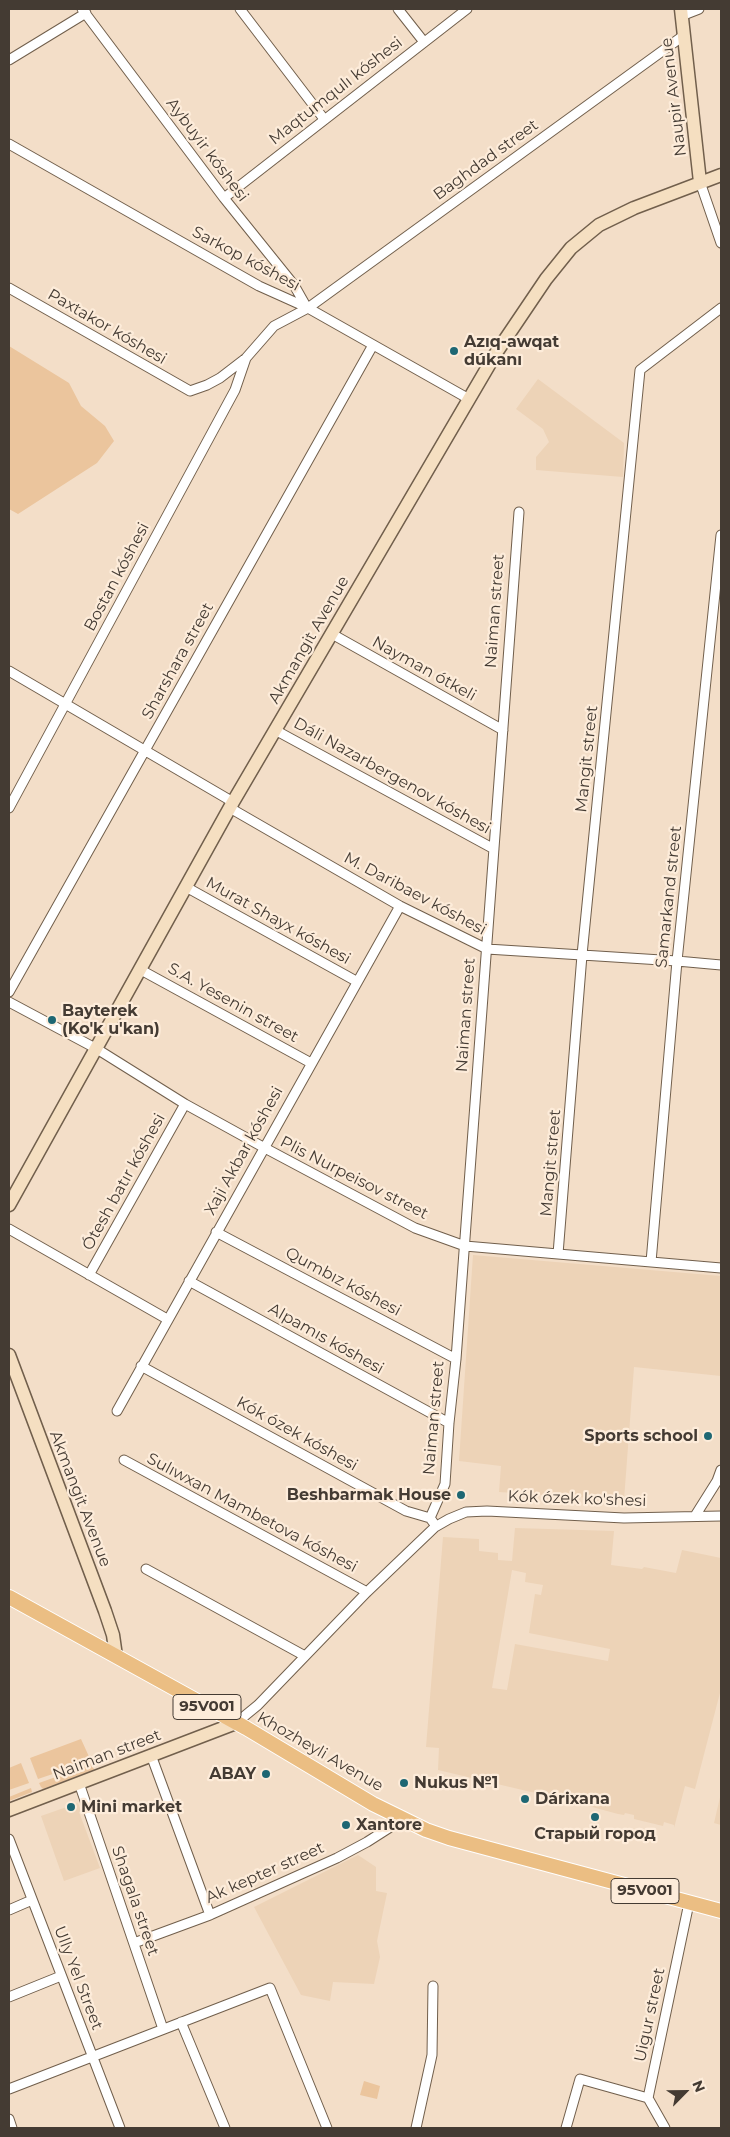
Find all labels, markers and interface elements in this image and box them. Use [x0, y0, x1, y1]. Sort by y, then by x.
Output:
street label: Maqtumqulı kóshesi [266, 33, 406, 149]
street label: Naupir Avenue [657, 37, 691, 157]
street label: Aybuyir kóshesi [162, 94, 252, 206]
street label: Baghdad street [430, 116, 542, 204]
street label: Sarkop kóshesi [189, 222, 303, 296]
street label: Paxtakor kóshesi [44, 285, 170, 369]
place label: Azıq-awqat dúkanı [464, 332, 559, 370]
marker: Azıq-awqat dúkanı [448, 345, 460, 357]
street label: Bostan kóshesi [80, 519, 154, 635]
street label: Naiman street [481, 553, 509, 669]
street label: Akmangit Avenue [265, 573, 353, 707]
street label: Sharshara street [138, 599, 218, 723]
street label: Nayman ótkeli [369, 632, 479, 706]
street label: Mangit street [572, 704, 602, 814]
street label: Dáli Nazarbergenov kóshesi [290, 714, 494, 838]
street label: Samarkand street [652, 825, 686, 969]
street label: M. Daribaev kóshesi [341, 848, 489, 940]
street label: Murat Shayx kóshesi [202, 873, 354, 969]
street label: Naiman street [452, 957, 480, 1073]
street label: S.A. Yesenin street [164, 959, 302, 1047]
place label: Bayterek (Ko'k u'kan) [62, 1001, 160, 1039]
marker: Bayterek (Ko'k u'kan) [46, 1014, 58, 1026]
street label: Xaji Akbar kóshesi [201, 1083, 287, 1219]
street label: Mangit street [537, 1109, 565, 1217]
street label: Ótesh batır kóshesi [78, 1110, 170, 1254]
street label: Plis Nurpeisov street [277, 1132, 431, 1224]
street label: Qumbız kóshesi [282, 1243, 404, 1321]
street label: Alpamıs kóshesi [265, 1299, 387, 1379]
street label: Naiman street [419, 1360, 449, 1476]
street label: Kók ózek kóshesi [233, 1393, 361, 1475]
place label: Sports school [584, 1426, 698, 1446]
street label: Akmangit Avenue [45, 1428, 115, 1570]
marker: Sports school [702, 1430, 714, 1442]
street label: Sulıwxan Mambetova kóshesi [143, 1449, 361, 1577]
place label: Beshbarmak House [287, 1485, 451, 1505]
street label: Kók ózek ko'shesi [507, 1487, 647, 1511]
marker: Beshbarmak House [455, 1489, 467, 1501]
road number: 95V001 [173, 1694, 241, 1720]
street label: Khozheyli Avenue [254, 1708, 386, 1796]
street label: Naiman street [50, 1726, 164, 1784]
place label: ABAY [209, 1764, 256, 1784]
marker: ABAY [260, 1768, 272, 1780]
place label: Nukus №1 [414, 1773, 498, 1793]
marker: Nukus №1 [398, 1777, 410, 1789]
place label: Dárixana [535, 1789, 610, 1809]
marker: Dárixana [519, 1793, 531, 1805]
place label: Mini market [81, 1797, 182, 1817]
marker: Mini market [65, 1801, 77, 1813]
marker: Старый город [589, 1811, 601, 1823]
place label: Xantore [356, 1815, 422, 1835]
marker: Xantore [340, 1819, 352, 1831]
place label: Старый город [534, 1824, 656, 1844]
street label: Ak kepter street [203, 1838, 327, 1908]
street label: Shagala street [107, 1844, 163, 1958]
road number: 95V001 [611, 1878, 679, 1904]
street label: Ully Yel Street [49, 1923, 107, 2033]
street label: Uigur street [631, 1966, 669, 2064]
north arrow [660, 2067, 710, 2117]
text: N [688, 2077, 709, 2095]

